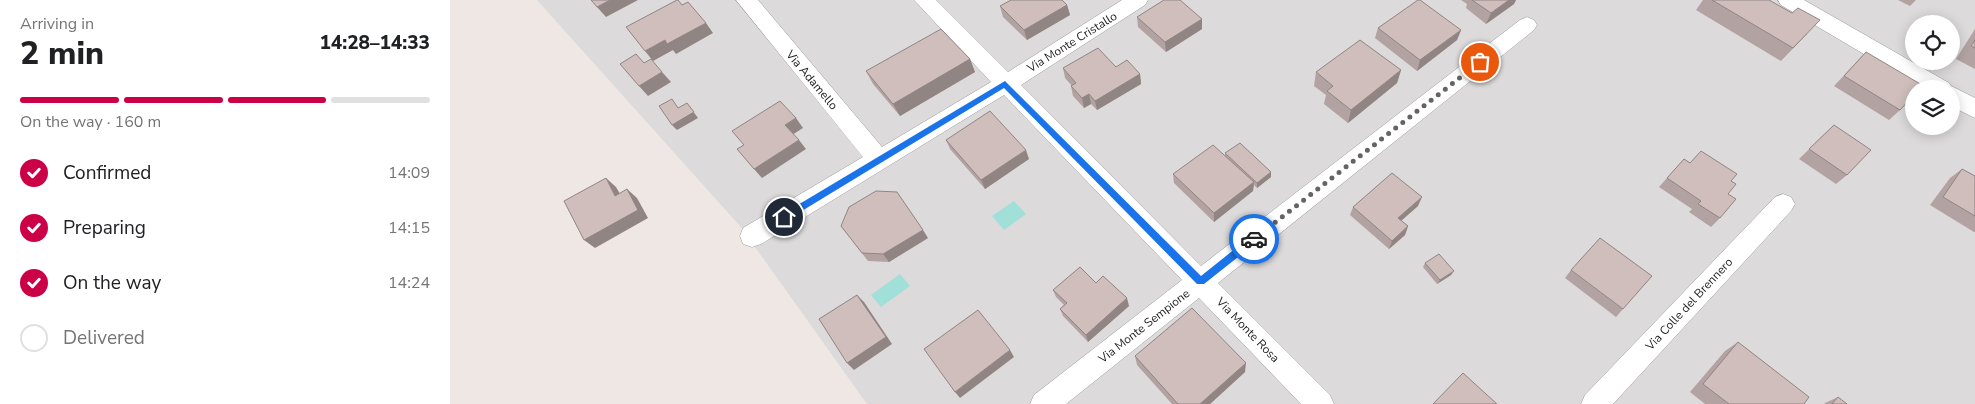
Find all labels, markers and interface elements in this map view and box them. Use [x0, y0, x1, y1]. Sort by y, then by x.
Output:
street label: Via Monte Cristallo [1023, 8, 1120, 77]
text: Arriving in [20, 13, 94, 35]
map controls [1905, 15, 1960, 135]
button: locate [1905, 15, 1960, 70]
text: 14:28–14:33 [319, 30, 430, 56]
text: 2 min [20, 32, 104, 75]
pin [1459, 41, 1501, 83]
street label: Via Adamello [782, 46, 842, 113]
icon: bag [1466, 48, 1494, 76]
button: layers [1905, 80, 1960, 135]
text: On the way · 160 m [20, 111, 161, 133]
icon: check [20, 159, 48, 187]
text: Confirmed [63, 160, 151, 186]
text: 14:09 [388, 162, 430, 184]
pin [763, 196, 805, 238]
icon: home [770, 203, 798, 231]
icon: check [20, 214, 48, 242]
courier [1229, 214, 1279, 264]
text: Preparing [63, 215, 146, 241]
text: 14:15 [388, 217, 430, 239]
icon: car [1240, 225, 1268, 253]
street label: Via Colle del Brennero [1641, 254, 1736, 354]
icon: check [20, 269, 48, 297]
text: On the way [63, 270, 161, 296]
text: 14:24 [388, 272, 430, 294]
street label: Via Monte Sempione [1094, 285, 1193, 367]
street label: Via Monte Rosa [1212, 293, 1283, 366]
text: Delivered [63, 325, 145, 351]

